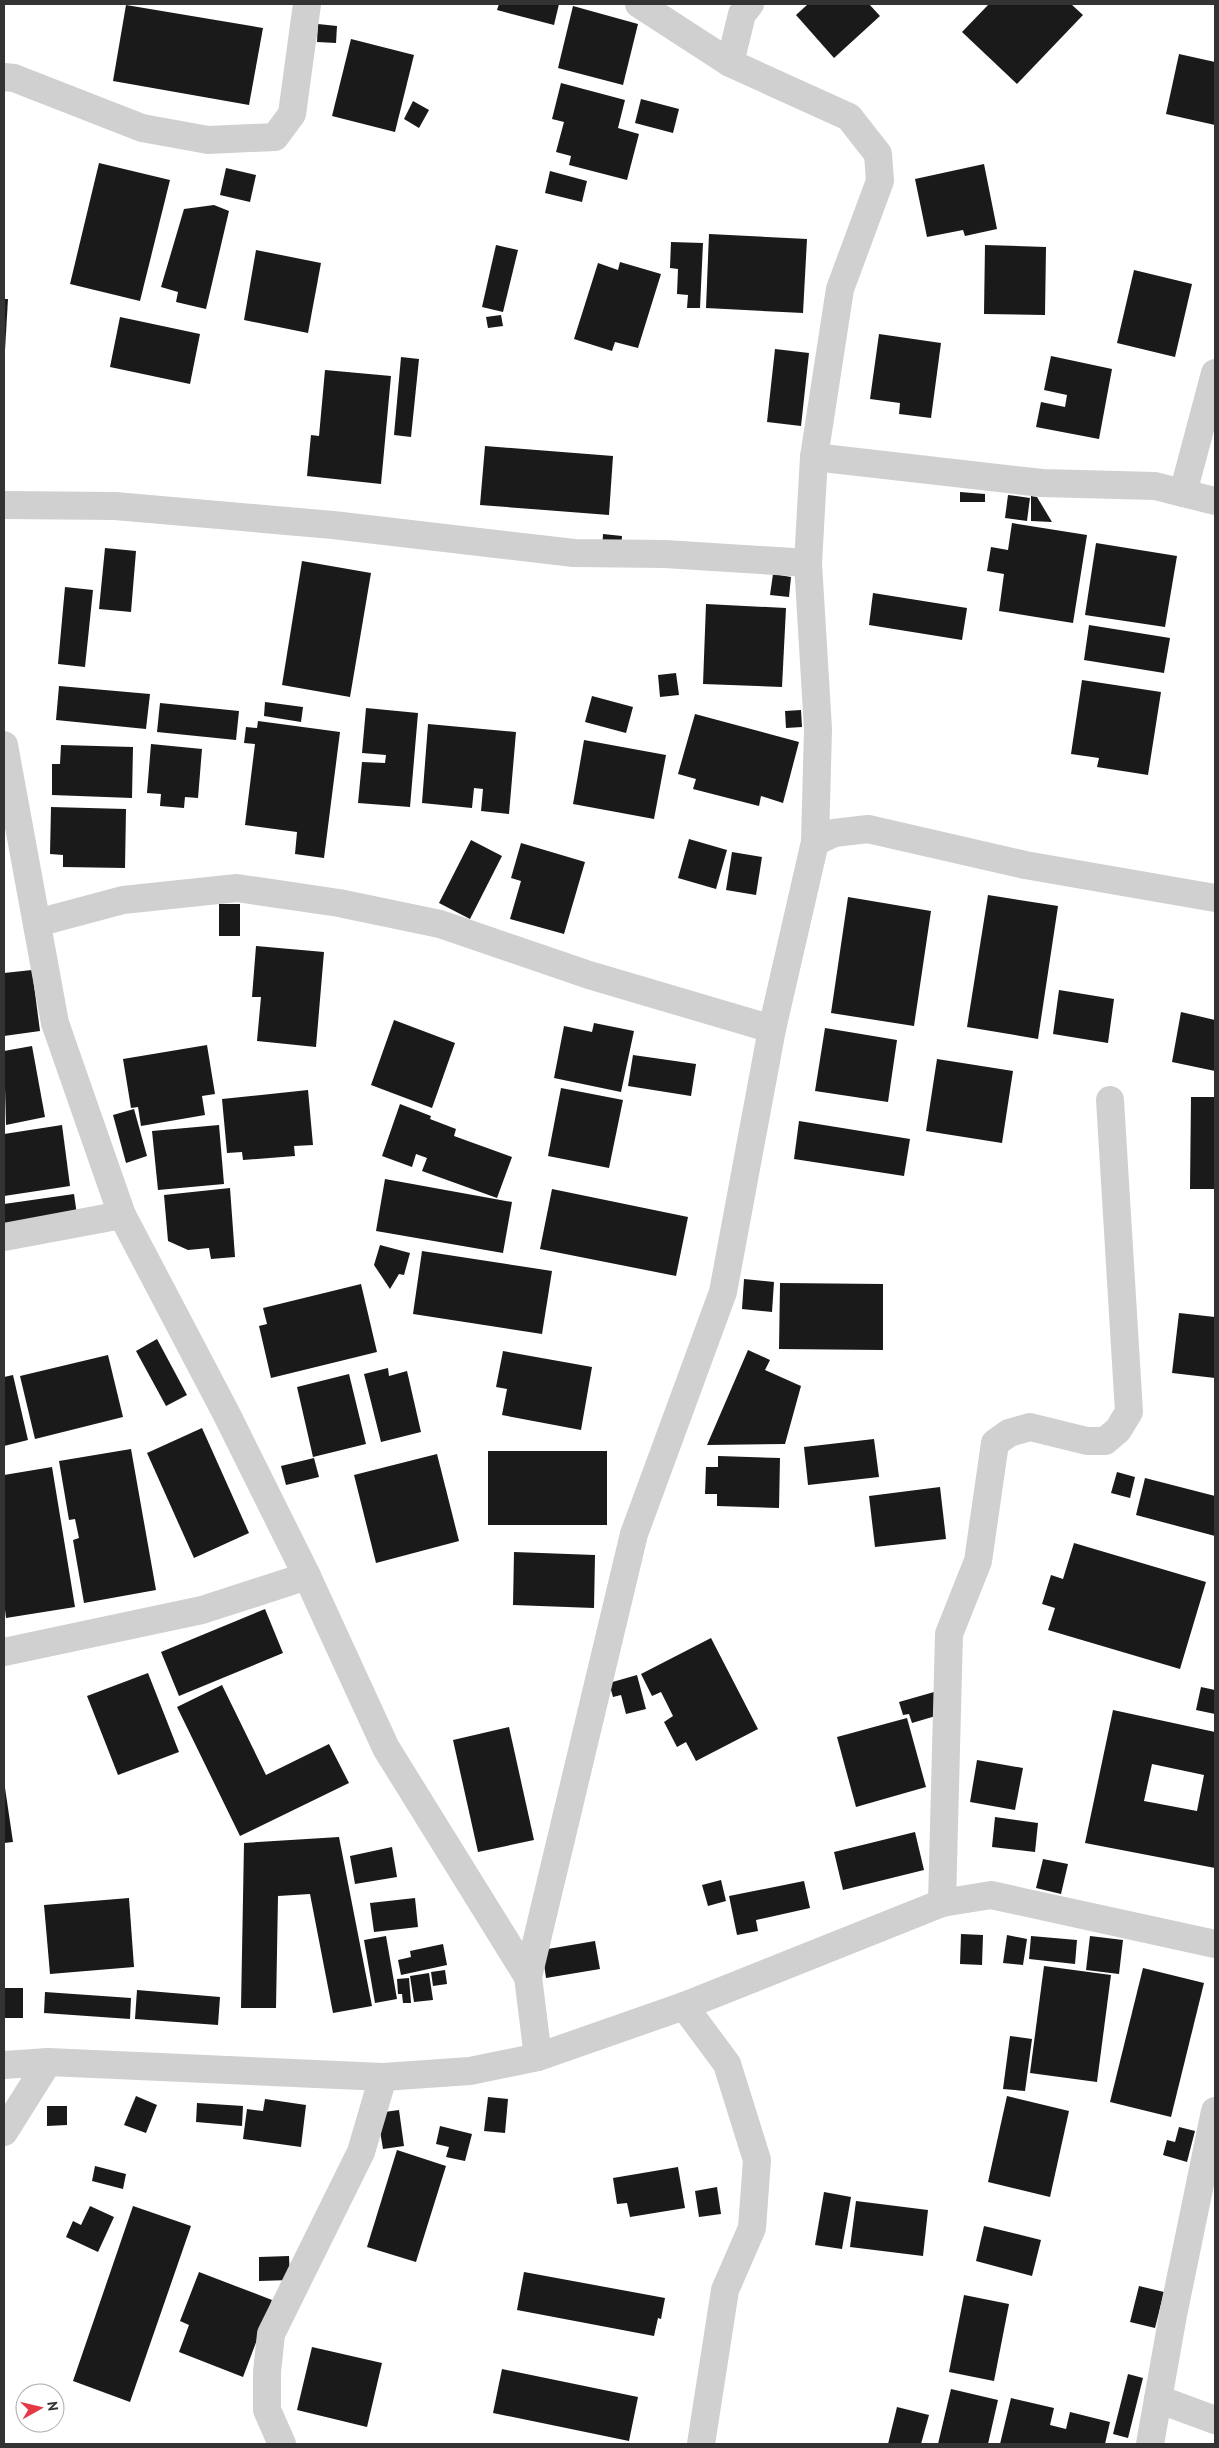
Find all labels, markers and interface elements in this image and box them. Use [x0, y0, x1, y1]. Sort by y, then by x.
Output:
north arrow [15, 2383, 65, 2433]
text: N [43, 2400, 62, 2412]

